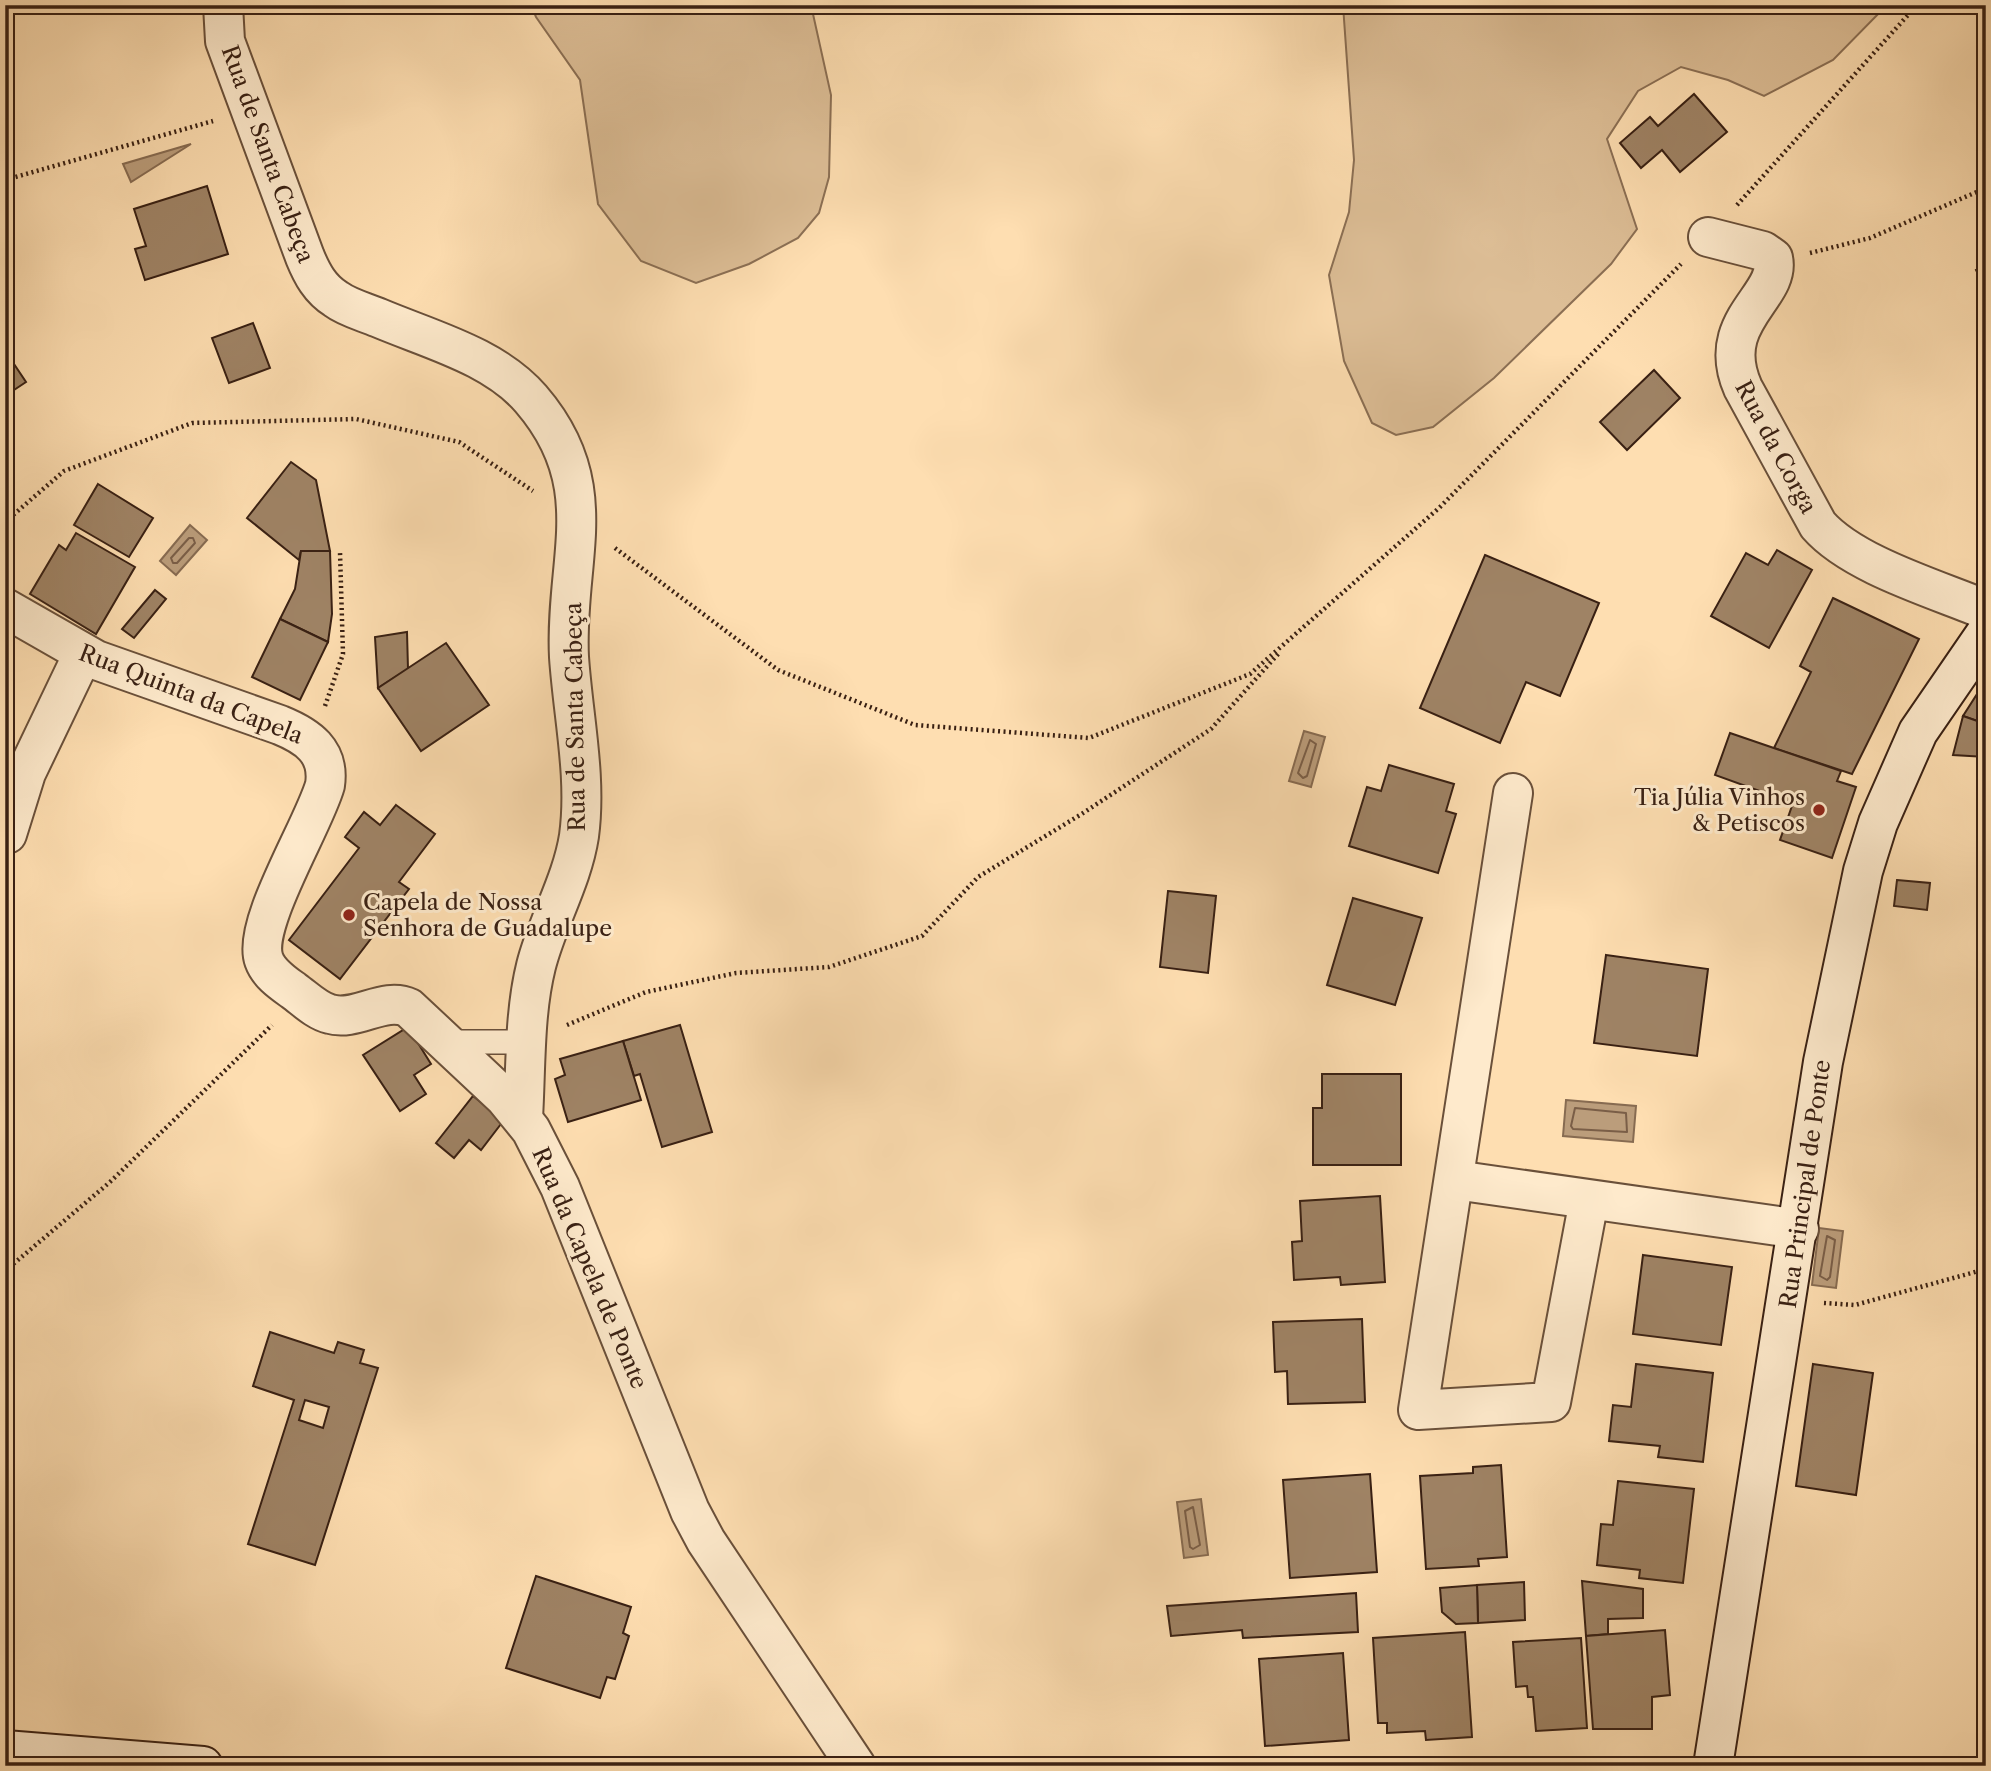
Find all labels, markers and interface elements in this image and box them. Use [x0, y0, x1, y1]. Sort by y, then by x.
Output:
street label: Rua de Santa Cabeça [216, 41, 321, 267]
street label: Rua da Corga [1729, 376, 1823, 519]
street label: Rua de Santa Cabeça [559, 601, 591, 832]
street label: Rua Quinta da Capela [75, 638, 308, 750]
place label: Tia Júlia Vinhos & Petiscos [1634, 783, 1805, 837]
marker: Tia Júlia Vinhos & Petiscos [1811, 802, 1827, 818]
place label: Capela de Nossa Senhora de Guadalupe [363, 888, 612, 942]
marker: Capela de Nossa Senhora de Guadalupe [341, 907, 357, 923]
street label: Rua Principal de Ponte [1774, 1058, 1836, 1310]
street label: Rua da Capela de Ponte [526, 1143, 654, 1393]

